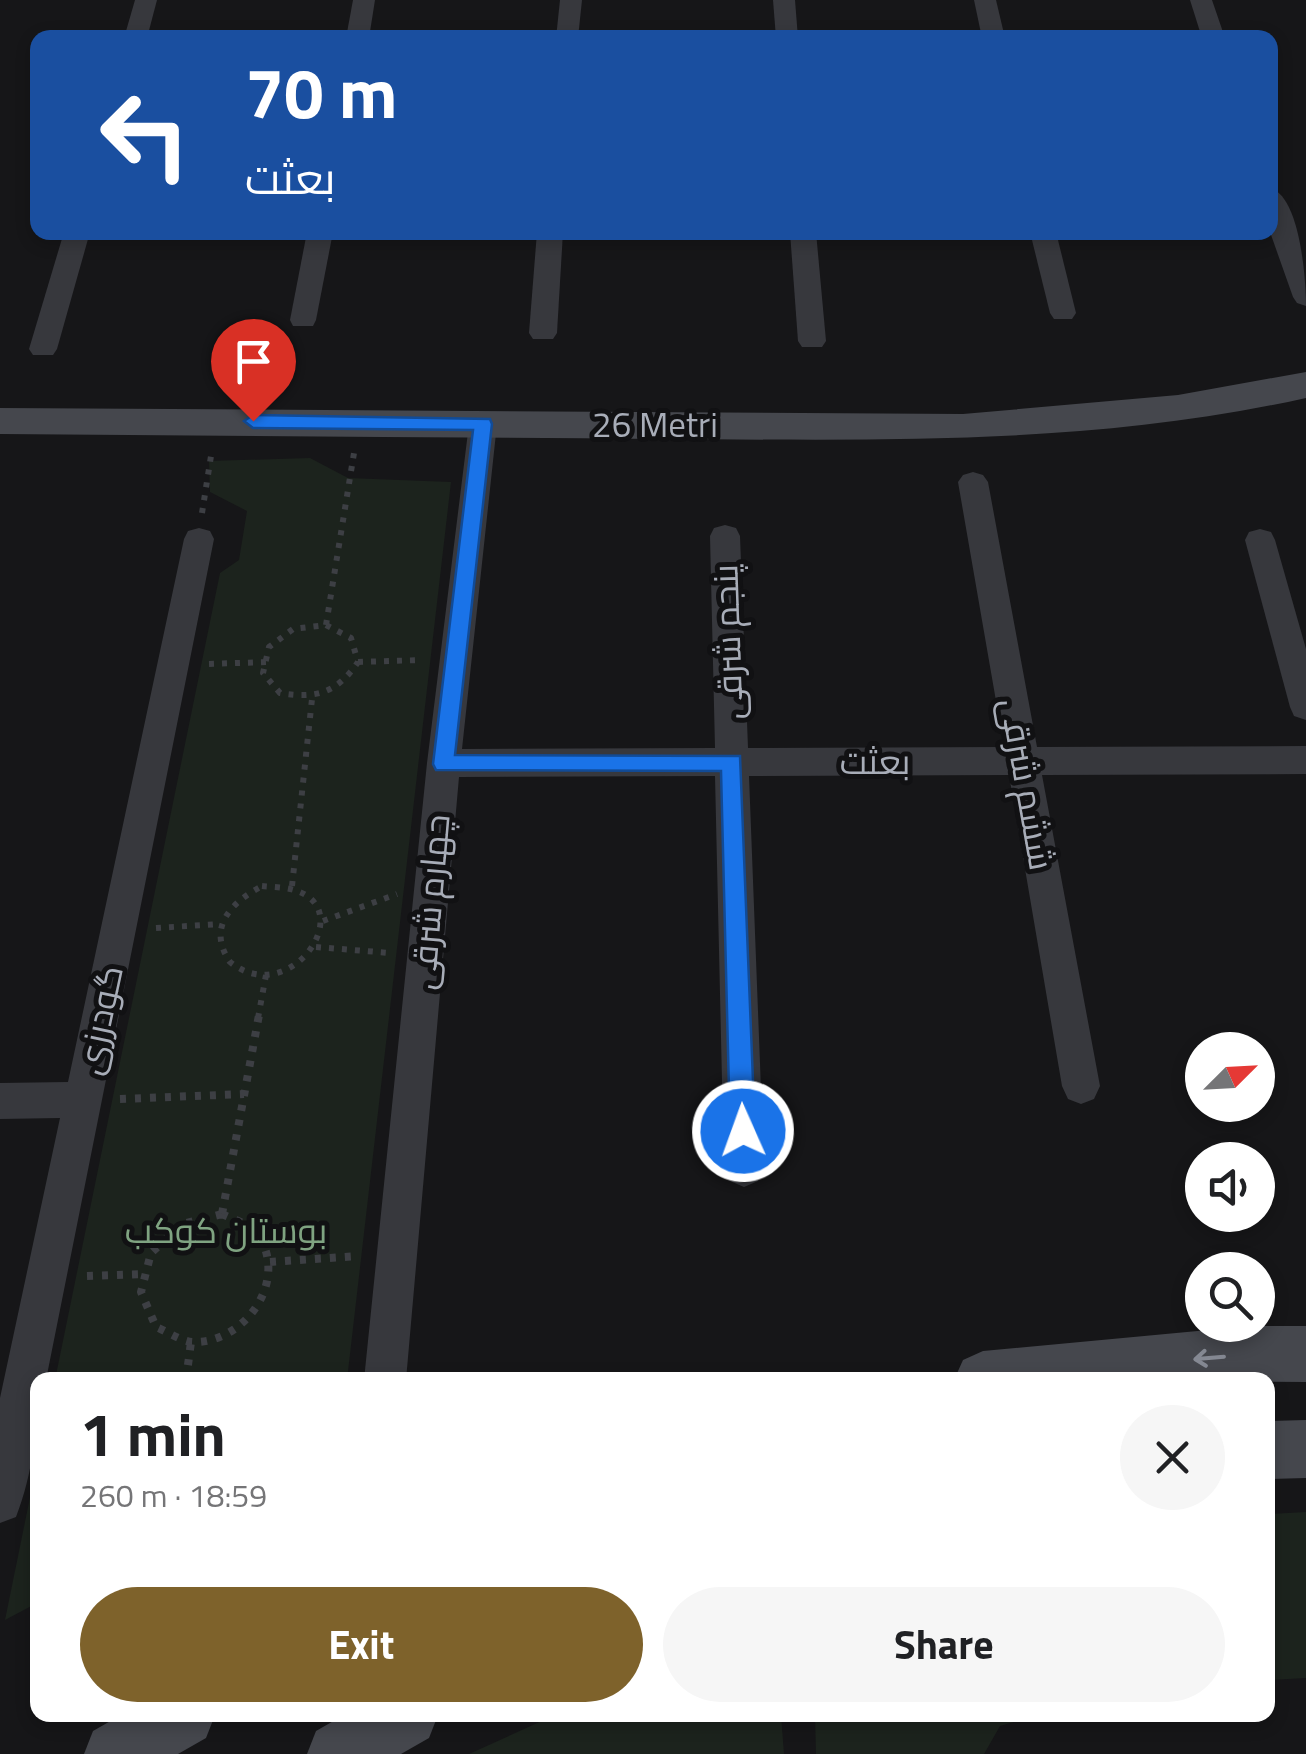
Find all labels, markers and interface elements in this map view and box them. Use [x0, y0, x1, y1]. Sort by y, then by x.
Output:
text: 70 m [245, 39, 398, 145]
icon: left [80, 70, 210, 200]
text: بعثت [245, 143, 336, 211]
pin [211, 319, 296, 422]
icon: arrive [226, 334, 281, 389]
street label: 26 Metri [592, 397, 718, 451]
street label: پنجم شرقی [697, 563, 757, 721]
street label: ششم شرقی [986, 694, 1070, 874]
street label: بعثت [840, 734, 910, 788]
street label: چهارم شرقی [394, 812, 464, 992]
street label: گودرزی [61, 960, 137, 1079]
north arrow [1185, 1032, 1275, 1122]
map controls [1185, 1032, 1275, 1342]
position arrow [691, 1079, 795, 1183]
button: sound [1185, 1142, 1275, 1232]
park label: بوستان کوکب [125, 1203, 327, 1257]
button: search [1185, 1252, 1275, 1342]
one-way arrow [1193, 1348, 1225, 1367]
text: 1 min [80, 1388, 226, 1479]
button: close [1120, 1405, 1225, 1510]
text: 260 m · 18:59 [80, 1471, 267, 1519]
button: Exit [80, 1587, 643, 1702]
button: Share [663, 1587, 1225, 1702]

